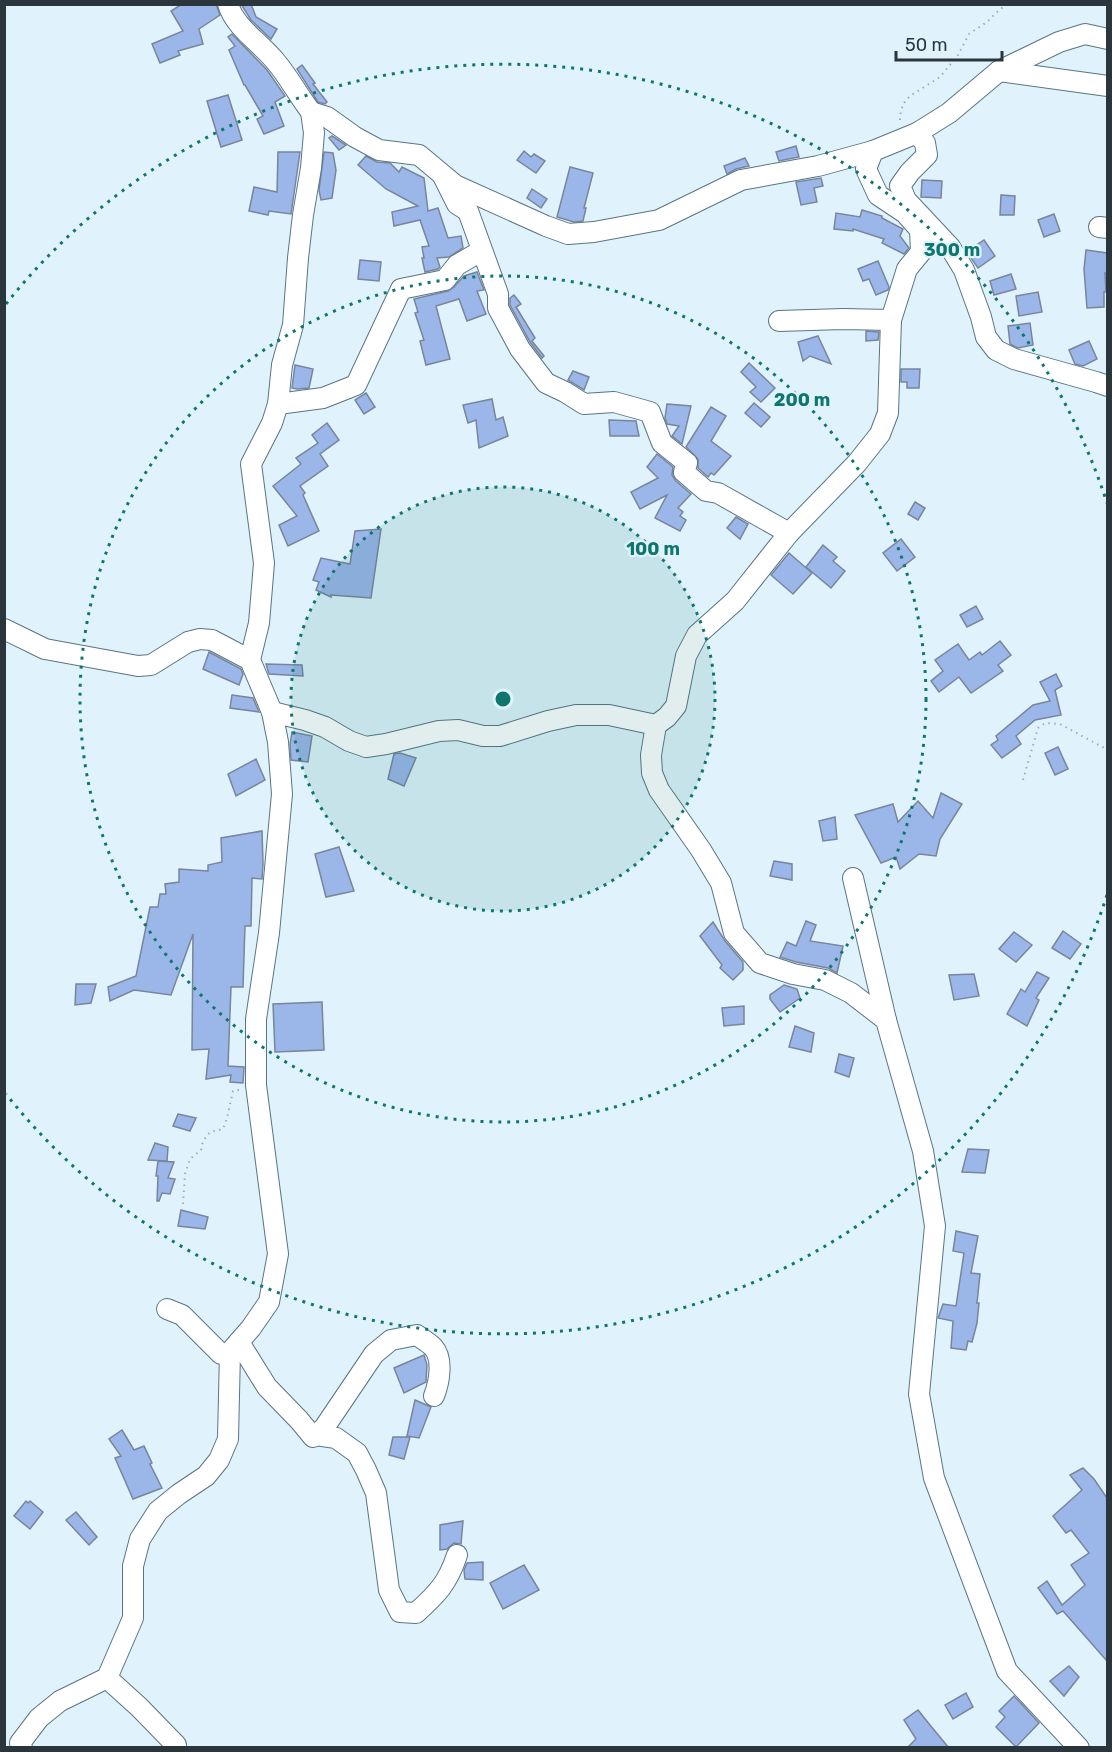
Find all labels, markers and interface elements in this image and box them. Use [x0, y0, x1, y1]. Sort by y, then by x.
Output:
scale bar [896, 24, 1002, 62]
text: 50 m [905, 34, 948, 56]
text: 300 m [924, 239, 980, 261]
text: 200 m [774, 389, 830, 411]
text: 100 m [626, 538, 680, 560]
centre of rings [493, 689, 513, 709]

